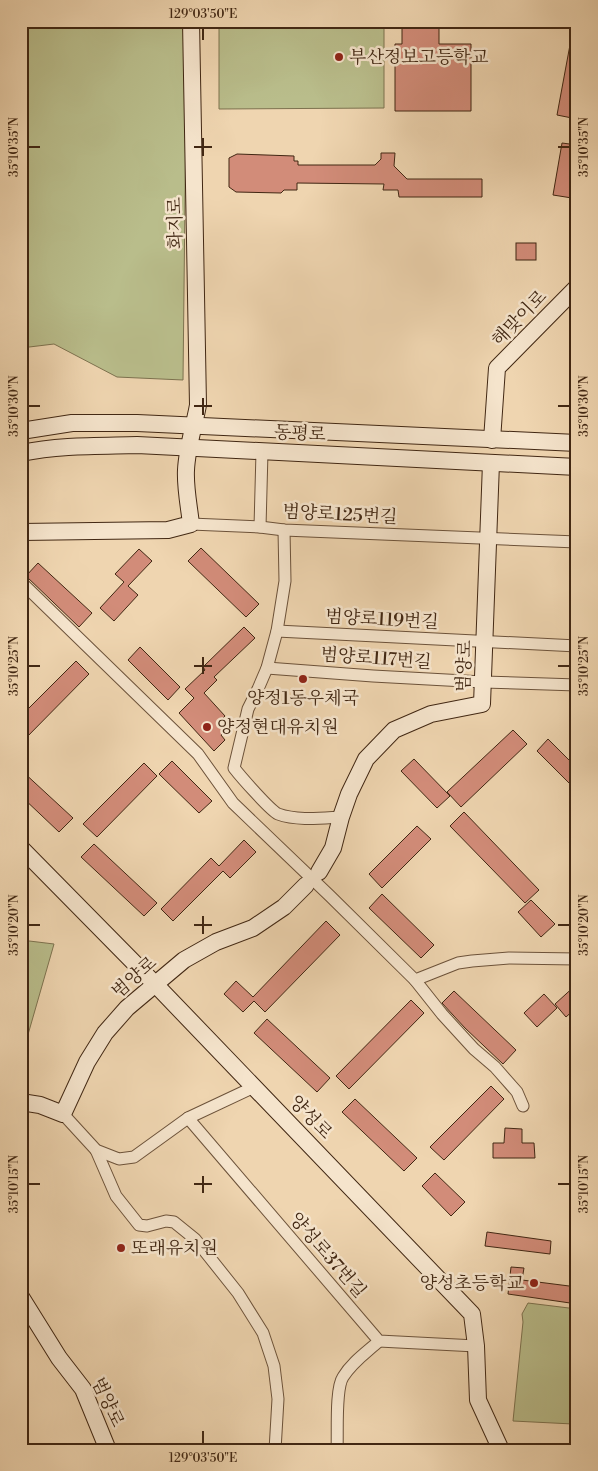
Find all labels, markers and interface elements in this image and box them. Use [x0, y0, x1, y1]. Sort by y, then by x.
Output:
text: 129°03'50"E [169, 7, 237, 22]
place label: 부산정보고등학교 [349, 46, 489, 69]
marker: 부산정보고등학교 [333, 51, 345, 63]
text: 35°10'35"N [7, 117, 22, 177]
text: 35°10'35"N [577, 117, 592, 177]
street label: 화지로 [164, 197, 187, 249]
street label: 해맞이로 [487, 285, 552, 351]
text: 35°10'30"N [7, 375, 22, 437]
text: 35°10'30"N [577, 375, 592, 437]
street label: 동평로 [273, 421, 327, 446]
street label: 범양로125번길 [282, 500, 398, 529]
street label: 범양로119번길 [325, 605, 439, 634]
text: 35°10'25"N [7, 636, 22, 696]
text: 35°10'25"N [577, 636, 592, 696]
street label: 범양로 [452, 640, 477, 692]
street label: 범양로117번길 [320, 643, 432, 674]
marker: 양정1동우체국 [297, 673, 309, 685]
place label: 양정1동우체국 [247, 687, 359, 710]
place label: 양정현대유치원 [217, 716, 339, 739]
marker: 양정현대유치원 [201, 721, 213, 733]
text: 35°10'20"N [7, 894, 22, 956]
text: 35°10'20"N [577, 894, 592, 956]
street label: 범양로 [107, 952, 162, 1003]
street label: 양성로 [284, 1091, 337, 1144]
text: 35°10'15"N [7, 1155, 22, 1213]
text: 35°10'15"N [577, 1155, 592, 1213]
street label: 양성로37번길 [284, 1208, 371, 1303]
place label: 또래유치원 [131, 1237, 218, 1260]
marker: 또래유치원 [115, 1242, 127, 1254]
place label: 양성초등학교 [420, 1272, 525, 1295]
marker: 양성초등학교 [528, 1277, 540, 1289]
street label: 범양로 [86, 1374, 129, 1431]
text: 129°03'50"E [169, 1451, 237, 1466]

